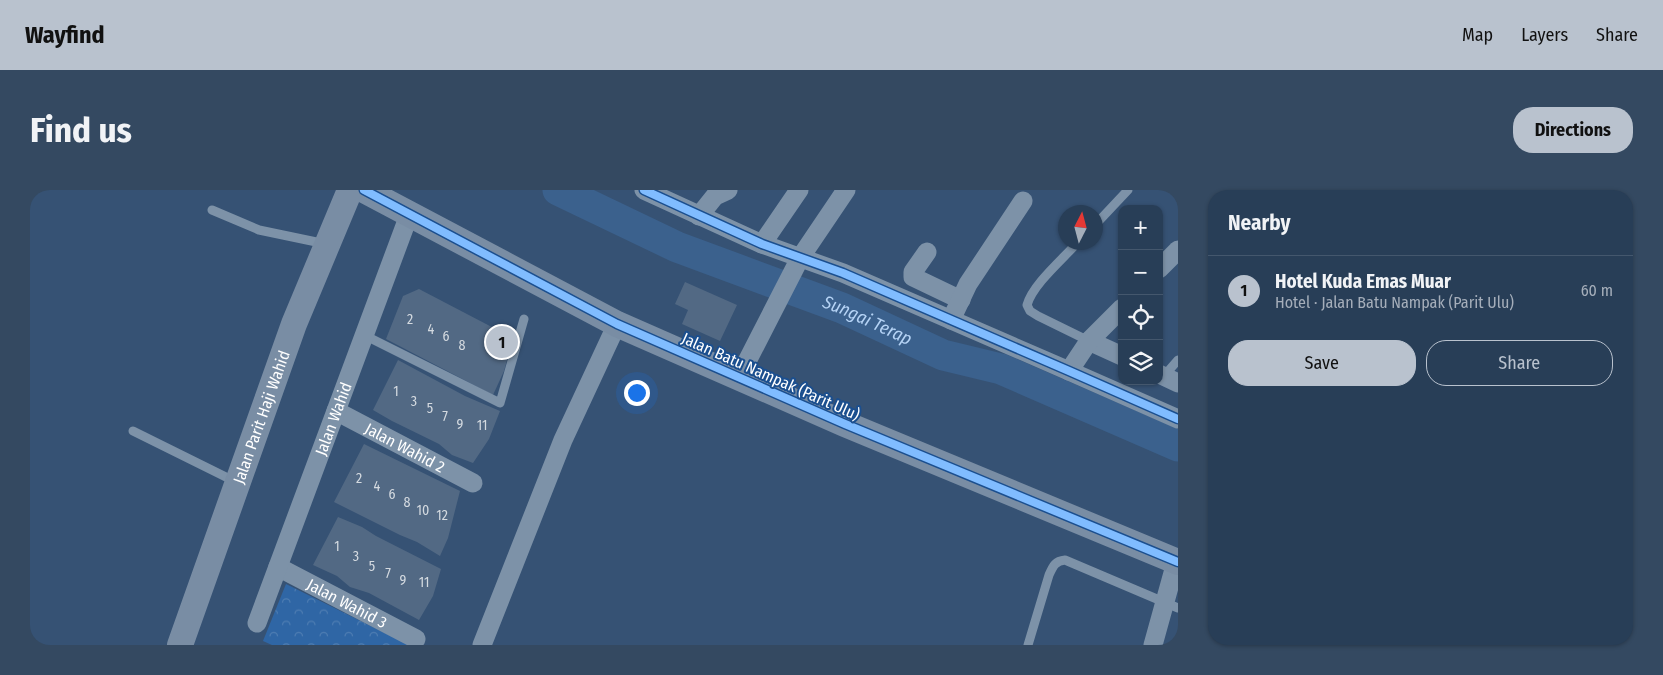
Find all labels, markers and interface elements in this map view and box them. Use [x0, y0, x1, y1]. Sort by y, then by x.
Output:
text: Wayfind [25, 21, 105, 49]
text: Map [1462, 24, 1493, 46]
text: Layers [1521, 24, 1568, 46]
text: Share [1596, 24, 1638, 46]
button: Directions [1513, 107, 1633, 153]
text: Find us [30, 109, 132, 151]
north arrow [1058, 205, 1103, 250]
map controls [1118, 205, 1163, 385]
button: + [1118, 205, 1163, 250]
text: Nearby [1228, 210, 1290, 236]
button: − [1118, 250, 1163, 295]
text: Hotel Kuda Emas Muar [1275, 270, 1451, 293]
text: 1 [1241, 281, 1247, 300]
text: 60 m [1581, 281, 1613, 300]
water label: Sungai Terap [819, 291, 915, 350]
text: Hotel · Jalan Batu Nampak (Parit Ulu) [1275, 293, 1514, 312]
button: locate [1118, 295, 1163, 340]
house number: 2 [407, 311, 413, 328]
house number: 4 [428, 321, 435, 338]
pin: 1 [486, 323, 518, 361]
house number: 6 [443, 328, 450, 345]
street label: Jalan Batu Nampak (Parit Ulu) [679, 329, 863, 424]
house number: 8 [459, 337, 466, 354]
button: layers [1118, 340, 1163, 385]
button: Save [1228, 340, 1416, 386]
button: Share [1426, 340, 1613, 386]
street label: Jalan Parit Haji Wahid [229, 348, 294, 486]
street label: Jalan Wahid [311, 380, 356, 458]
your location [624, 380, 650, 406]
house number: 1 [393, 383, 399, 400]
house number: 3 [411, 393, 417, 410]
house number: 5 [427, 400, 433, 417]
house number: 7 [442, 408, 448, 425]
house number: 9 [457, 416, 464, 433]
house number: 11 [477, 417, 487, 434]
street label: Jalan Wahid 2 [362, 419, 448, 476]
house number: 2 [356, 470, 362, 487]
house number: 4 [374, 478, 381, 495]
house number: 6 [389, 486, 396, 503]
house number: 8 [404, 494, 411, 511]
house number: 10 [417, 502, 429, 519]
house number: 12 [436, 507, 448, 524]
house number: 1 [334, 538, 340, 555]
house number: 3 [353, 548, 359, 565]
house number: 5 [369, 558, 375, 575]
house number: 7 [385, 565, 391, 582]
house number: 9 [400, 572, 407, 589]
house number: 11 [419, 574, 429, 591]
street label: Jalan Wahid 3 [304, 575, 390, 632]

